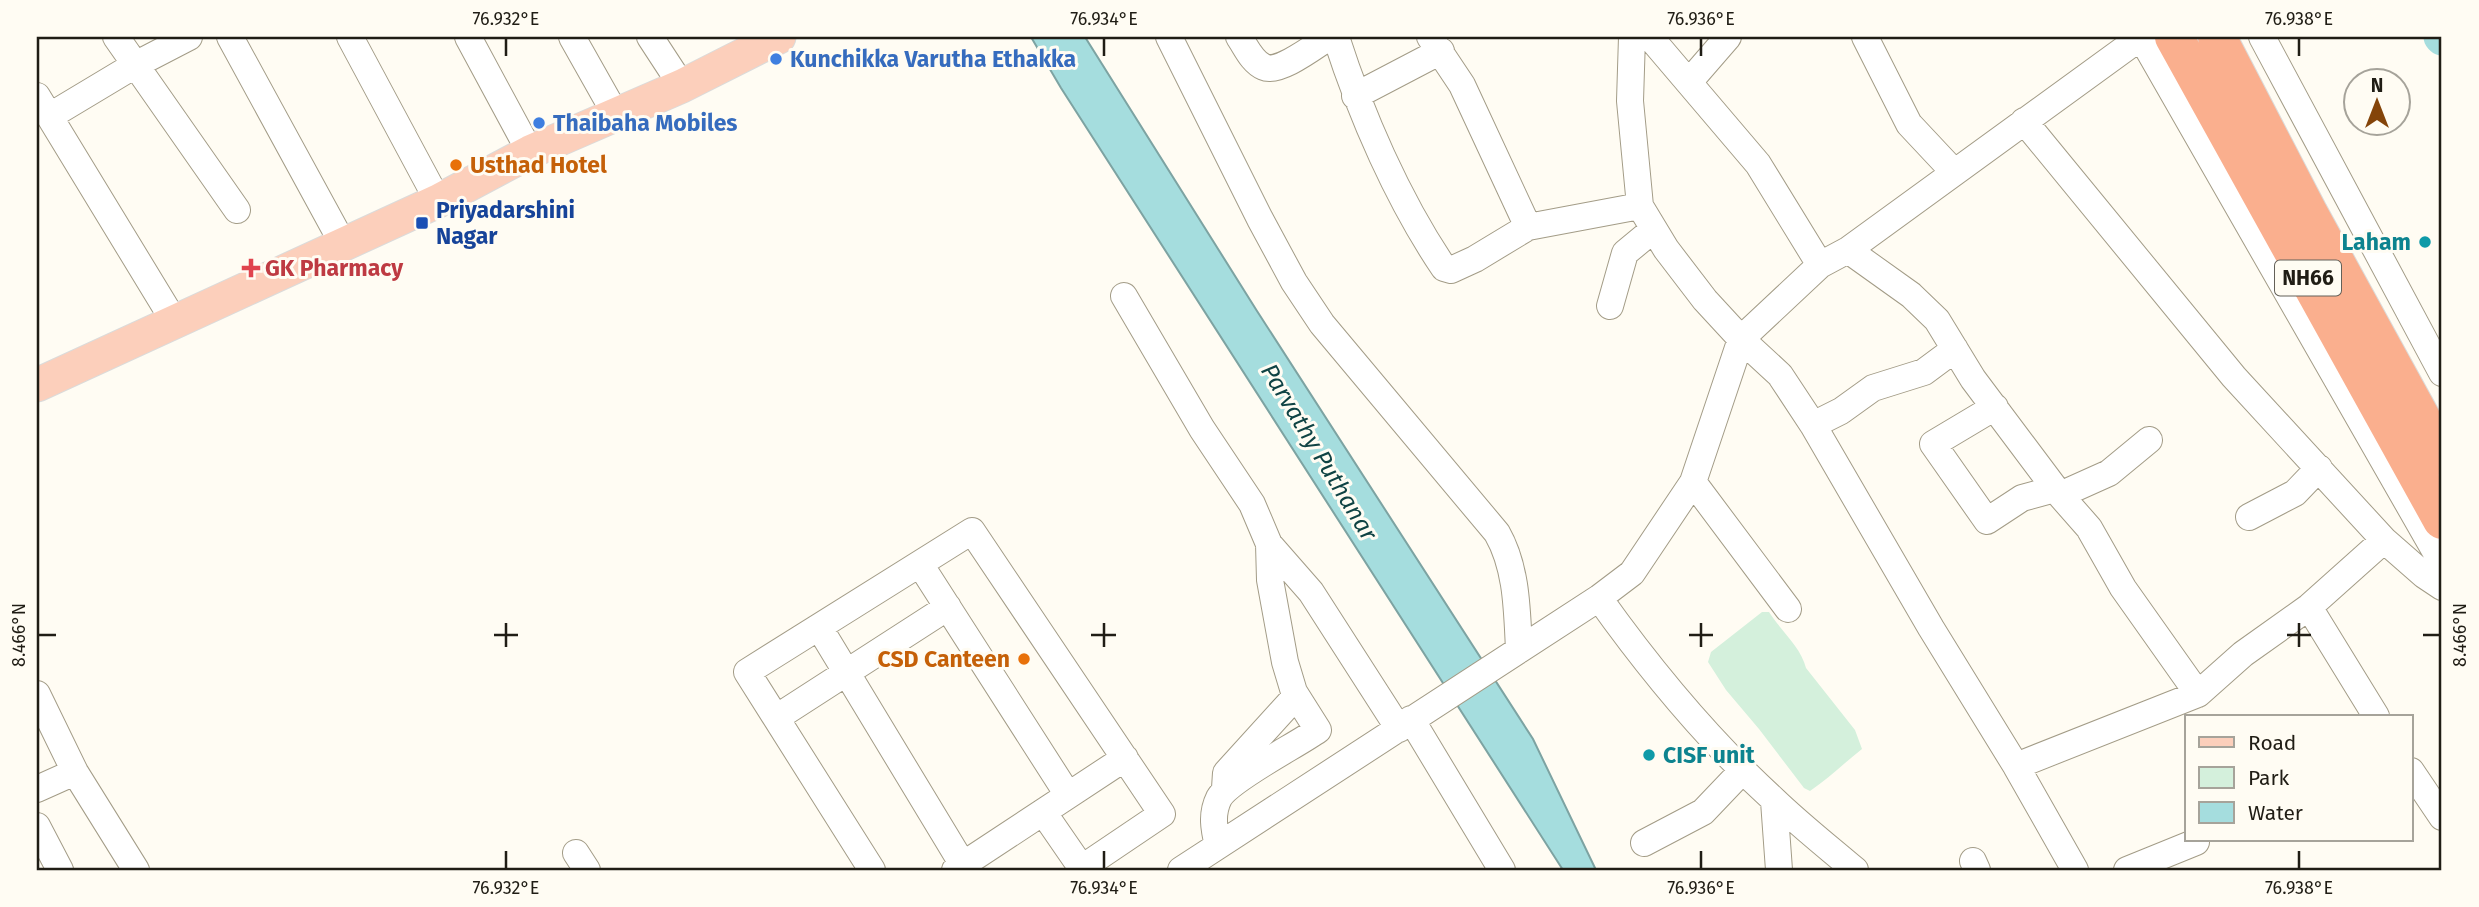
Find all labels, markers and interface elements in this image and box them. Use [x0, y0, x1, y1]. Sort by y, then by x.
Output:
text: 76.932°E [473, 8, 539, 30]
text: 76.934°E [1070, 8, 1138, 30]
text: 76.936°E [1667, 8, 1735, 30]
text: 76.938°E [2265, 8, 2333, 30]
place label: Kunchikka Varutha Ethakka [790, 45, 1076, 73]
marker: Kunchikka Varutha Ethakka [768, 51, 784, 67]
north arrow [2342, 66, 2412, 136]
text: N [2371, 74, 2383, 97]
place label: Thaibaha Mobiles [553, 109, 737, 137]
marker: Thaibaha Mobiles [531, 115, 547, 131]
place label: Usthad Hotel [470, 151, 607, 179]
marker: Usthad Hotel [448, 157, 464, 173]
place label: Priyadarshini Nagar [436, 196, 575, 250]
marker: Priyadarshini Nagar [414, 215, 430, 231]
place label: Laham [2342, 228, 2411, 256]
marker: Laham [2417, 234, 2433, 250]
place label: GK Pharmacy [265, 254, 404, 282]
marker: GK Pharmacy [243, 260, 259, 276]
road number: NH66 [2275, 260, 2341, 296]
water label: Parvathy Puthanar [1255, 359, 1383, 546]
text: 8.466°N [8, 603, 30, 667]
text: 8.466°N [2449, 603, 2471, 667]
place label: CSD Canteen [877, 645, 1010, 673]
marker: CSD Canteen [1016, 651, 1032, 667]
legend [2185, 715, 2412, 841]
text: Road [2248, 730, 2296, 756]
place label: CISF unit [1663, 741, 1756, 769]
marker: CISF unit [1641, 747, 1657, 763]
text: Park [2248, 765, 2290, 791]
text: Water [2248, 800, 2303, 826]
text: 76.932°E [473, 877, 539, 899]
text: 76.934°E [1070, 877, 1138, 899]
text: 76.936°E [1667, 877, 1735, 899]
text: 76.938°E [2265, 877, 2333, 899]

